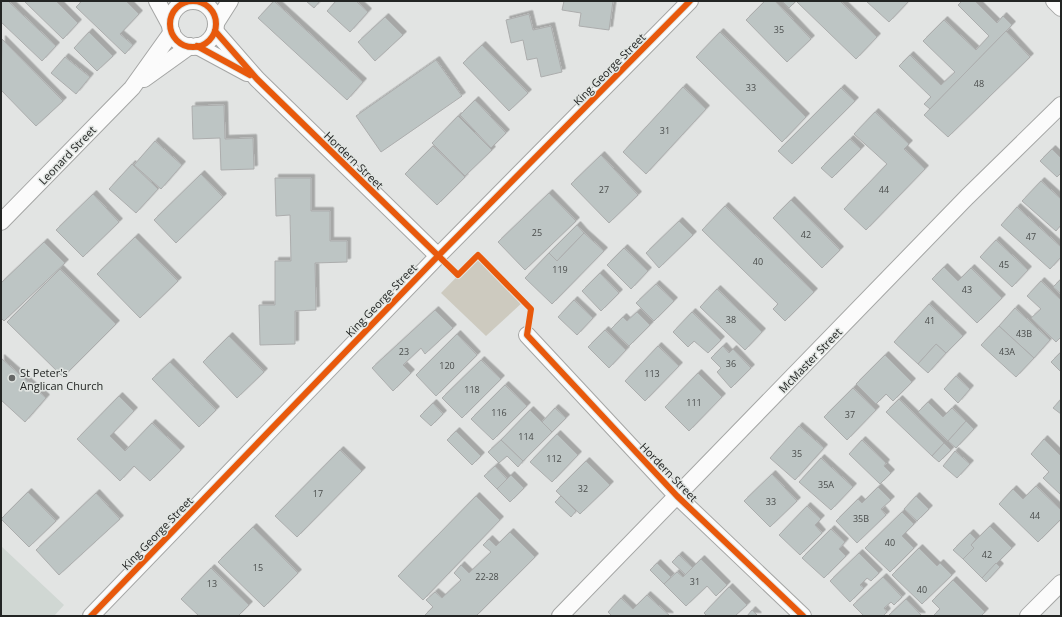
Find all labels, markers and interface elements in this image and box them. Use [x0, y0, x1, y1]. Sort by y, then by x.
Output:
house number: 35 [774, 23, 784, 36]
street label: King George Street [570, 30, 648, 108]
house number: 48 [974, 77, 984, 90]
house number: 33 [746, 81, 756, 94]
street label: Leonard Street [35, 122, 99, 188]
house number: 31 [660, 124, 670, 137]
street label: Hordern Street [321, 128, 387, 192]
house number: 27 [599, 183, 609, 196]
house number: 44 [879, 183, 889, 196]
house number: 25 [532, 226, 542, 239]
house number: 42 [801, 228, 811, 241]
house number: 47 [1026, 230, 1036, 243]
house number: 40 [753, 255, 763, 268]
house number: 45 [999, 258, 1009, 271]
street label: King George Street [342, 260, 420, 340]
house number: 119 [552, 263, 568, 276]
house number: 43 [962, 283, 972, 296]
house number: 38 [726, 313, 736, 326]
house number: 41 [925, 314, 935, 327]
street label: McMaster Street [775, 324, 845, 396]
house number: 43B [1016, 327, 1032, 340]
house number: 23 [399, 345, 409, 358]
house number: 43A [999, 345, 1015, 358]
house number: 36 [726, 357, 736, 370]
house number: 120 [439, 359, 455, 372]
place label: St Peter's Anglican Church [20, 365, 103, 393]
house number: 113 [644, 367, 660, 380]
marker: St Peter's Anglican Church [7, 373, 17, 383]
house number: 118 [464, 383, 480, 396]
house number: 111 [686, 396, 702, 409]
house number: 116 [491, 406, 507, 419]
house number: 37 [845, 408, 855, 421]
house number: 114 [518, 430, 534, 443]
street label: Hordern Street [637, 439, 701, 505]
house number: 35 [792, 447, 802, 460]
house number: 112 [546, 452, 562, 465]
house number: 35A [818, 478, 834, 491]
house number: 32 [578, 482, 588, 495]
house number: 17 [313, 487, 323, 500]
street label: King George Street [118, 493, 196, 573]
house number: 33 [766, 495, 776, 508]
house number: 44 [1030, 509, 1040, 522]
house number: 35B [853, 512, 869, 525]
house number: 40 [885, 536, 895, 549]
house number: 42 [982, 548, 992, 561]
house number: 15 [253, 561, 263, 574]
house number: 22-28 [475, 570, 499, 583]
house number: 31 [690, 575, 700, 588]
house number: 13 [207, 577, 217, 590]
house number: 40 [917, 583, 927, 596]

